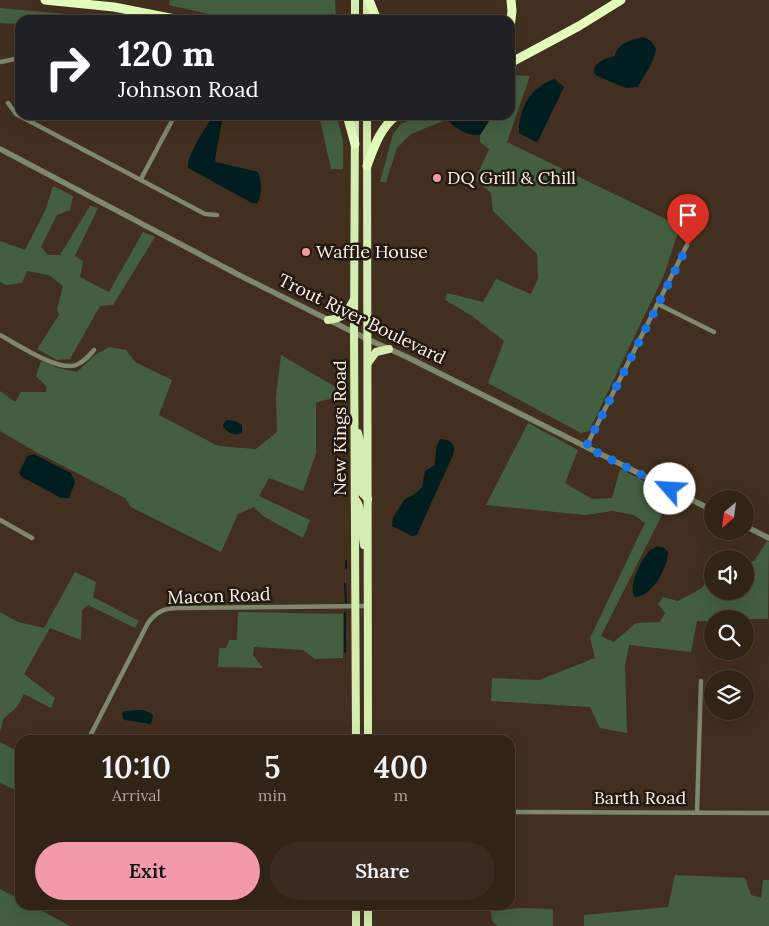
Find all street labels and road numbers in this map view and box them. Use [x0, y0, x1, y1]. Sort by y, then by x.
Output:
street label: Trout River Boulevard [275, 268, 450, 369]
street label: New Kings Road [328, 360, 351, 496]
street label: Macon Road [167, 582, 271, 609]
street label: Barth Road [594, 786, 687, 809]

